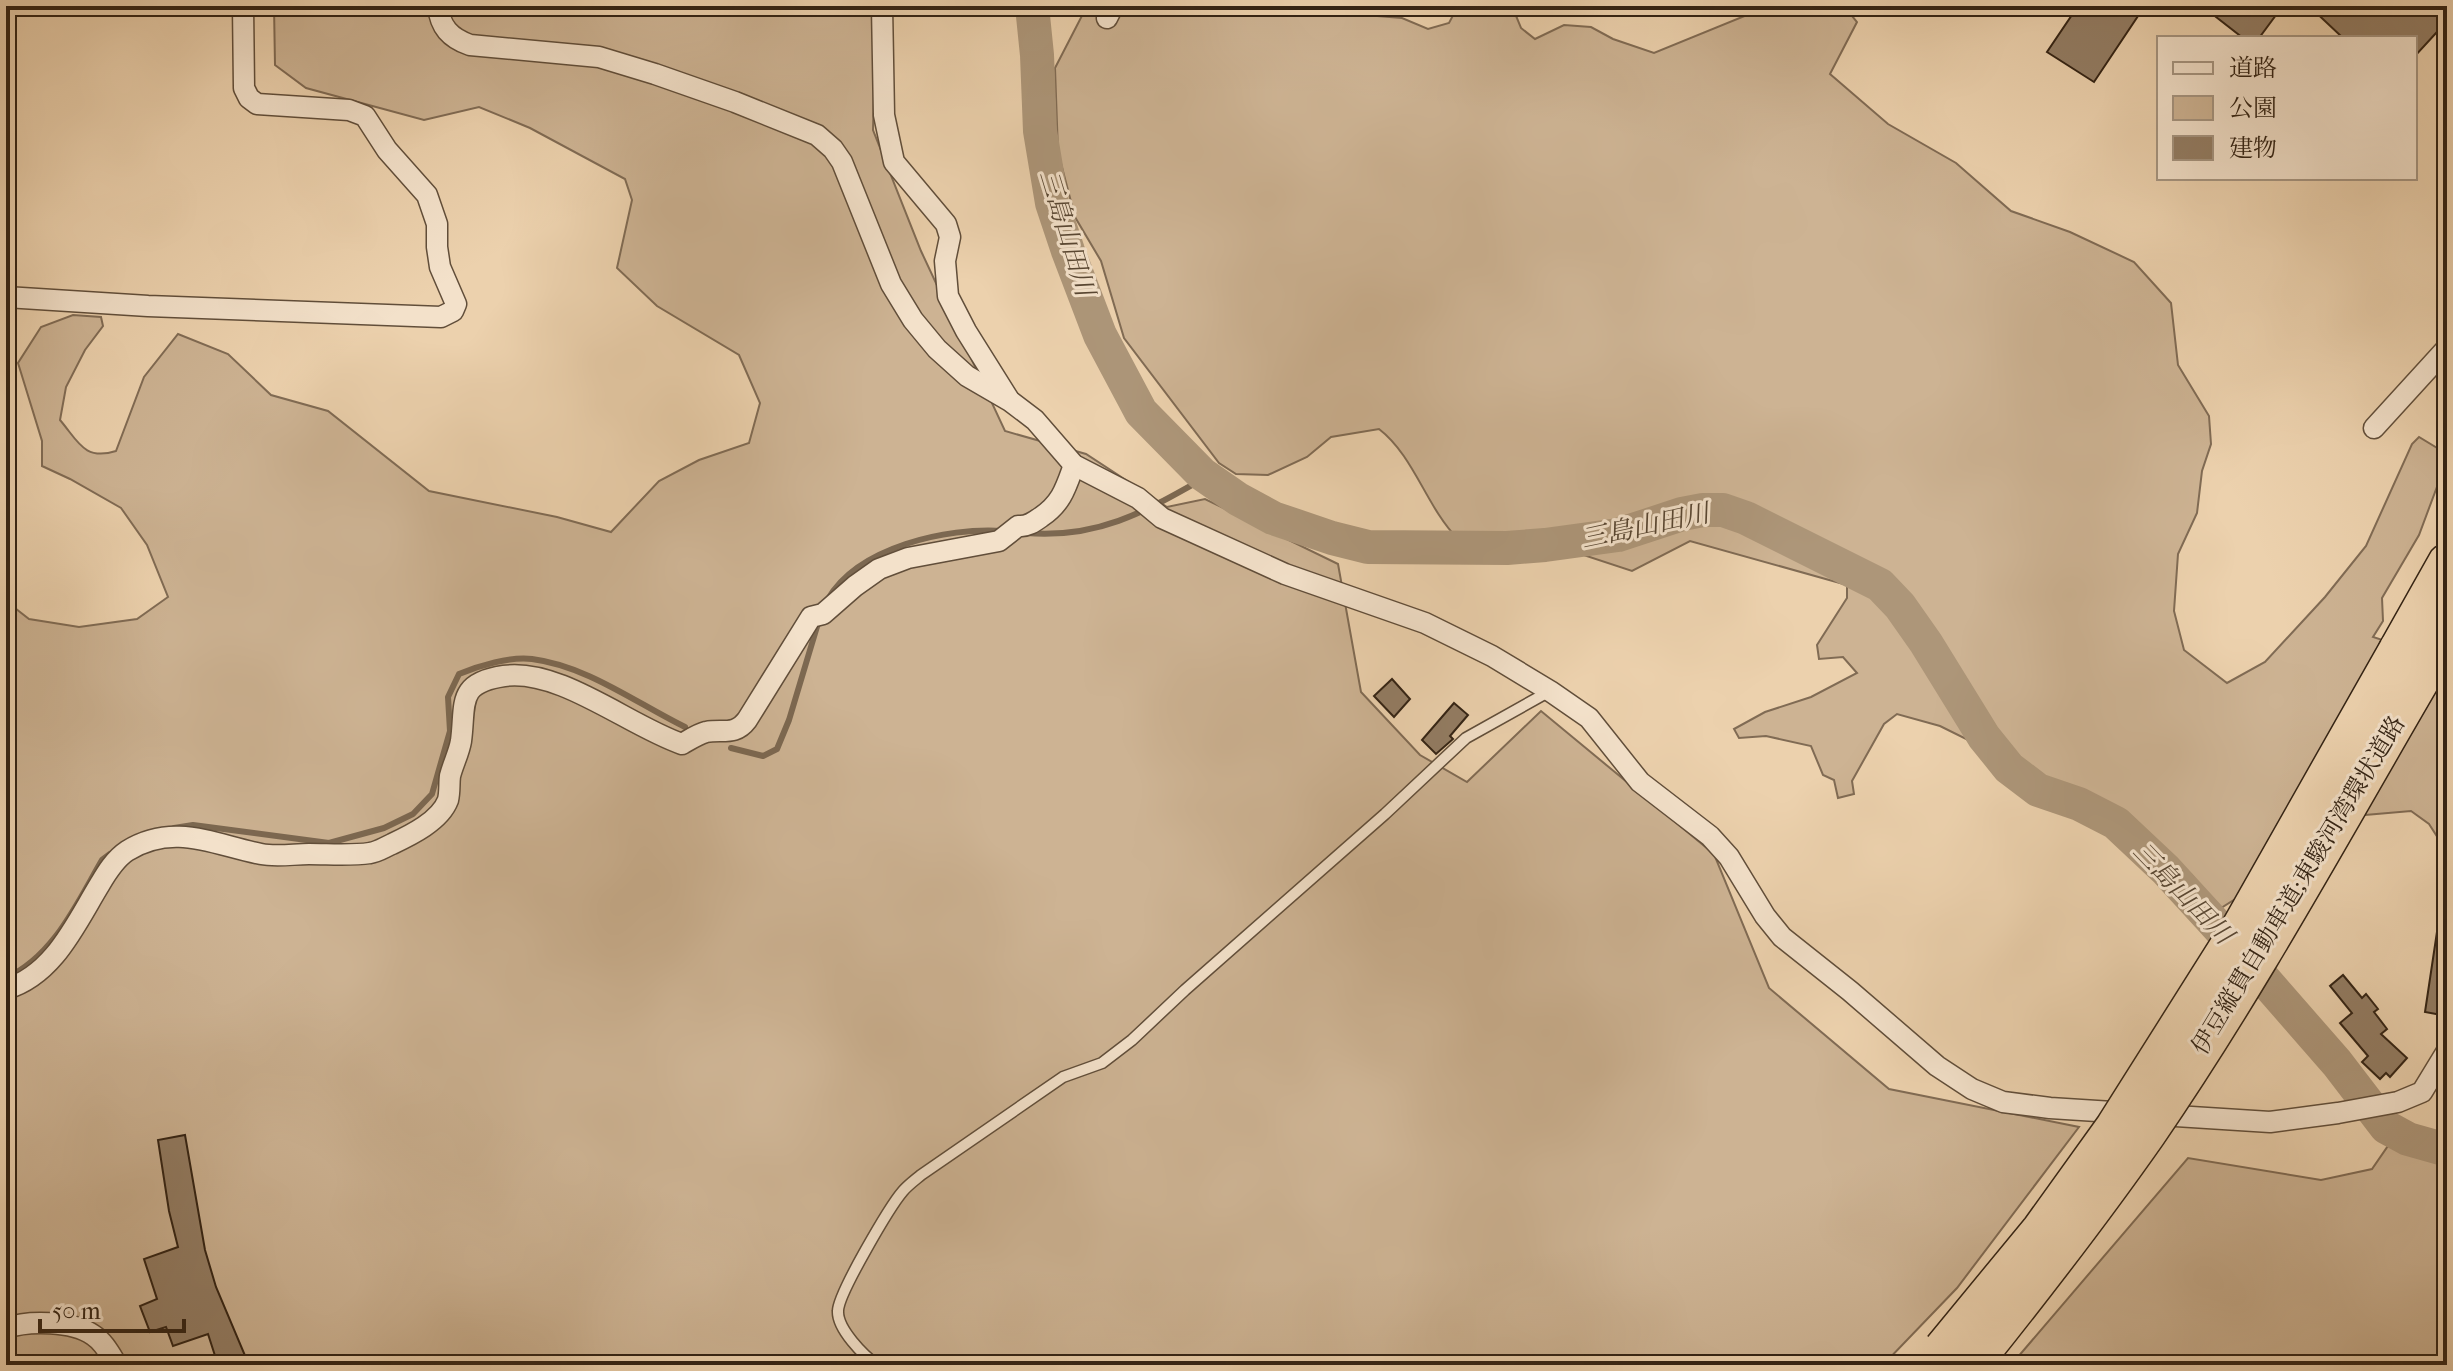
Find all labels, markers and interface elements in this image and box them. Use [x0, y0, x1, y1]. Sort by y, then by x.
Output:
legend [2157, 36, 2417, 180]
text: 道路 [2229, 54, 2277, 82]
text: 公園 [2229, 94, 2277, 122]
text: 建物 [2229, 134, 2277, 162]
water label: 三島山田川 [1033, 166, 1102, 303]
water label: 三島山田川 [1578, 497, 1715, 555]
street label: 伊豆縦貫自動車道;東駿河湾環状道路 [2186, 711, 2410, 1059]
water label: 三島山田川 [2127, 835, 2241, 953]
scale bar [40, 1283, 184, 1333]
text: 50 m [52, 1297, 101, 1325]

